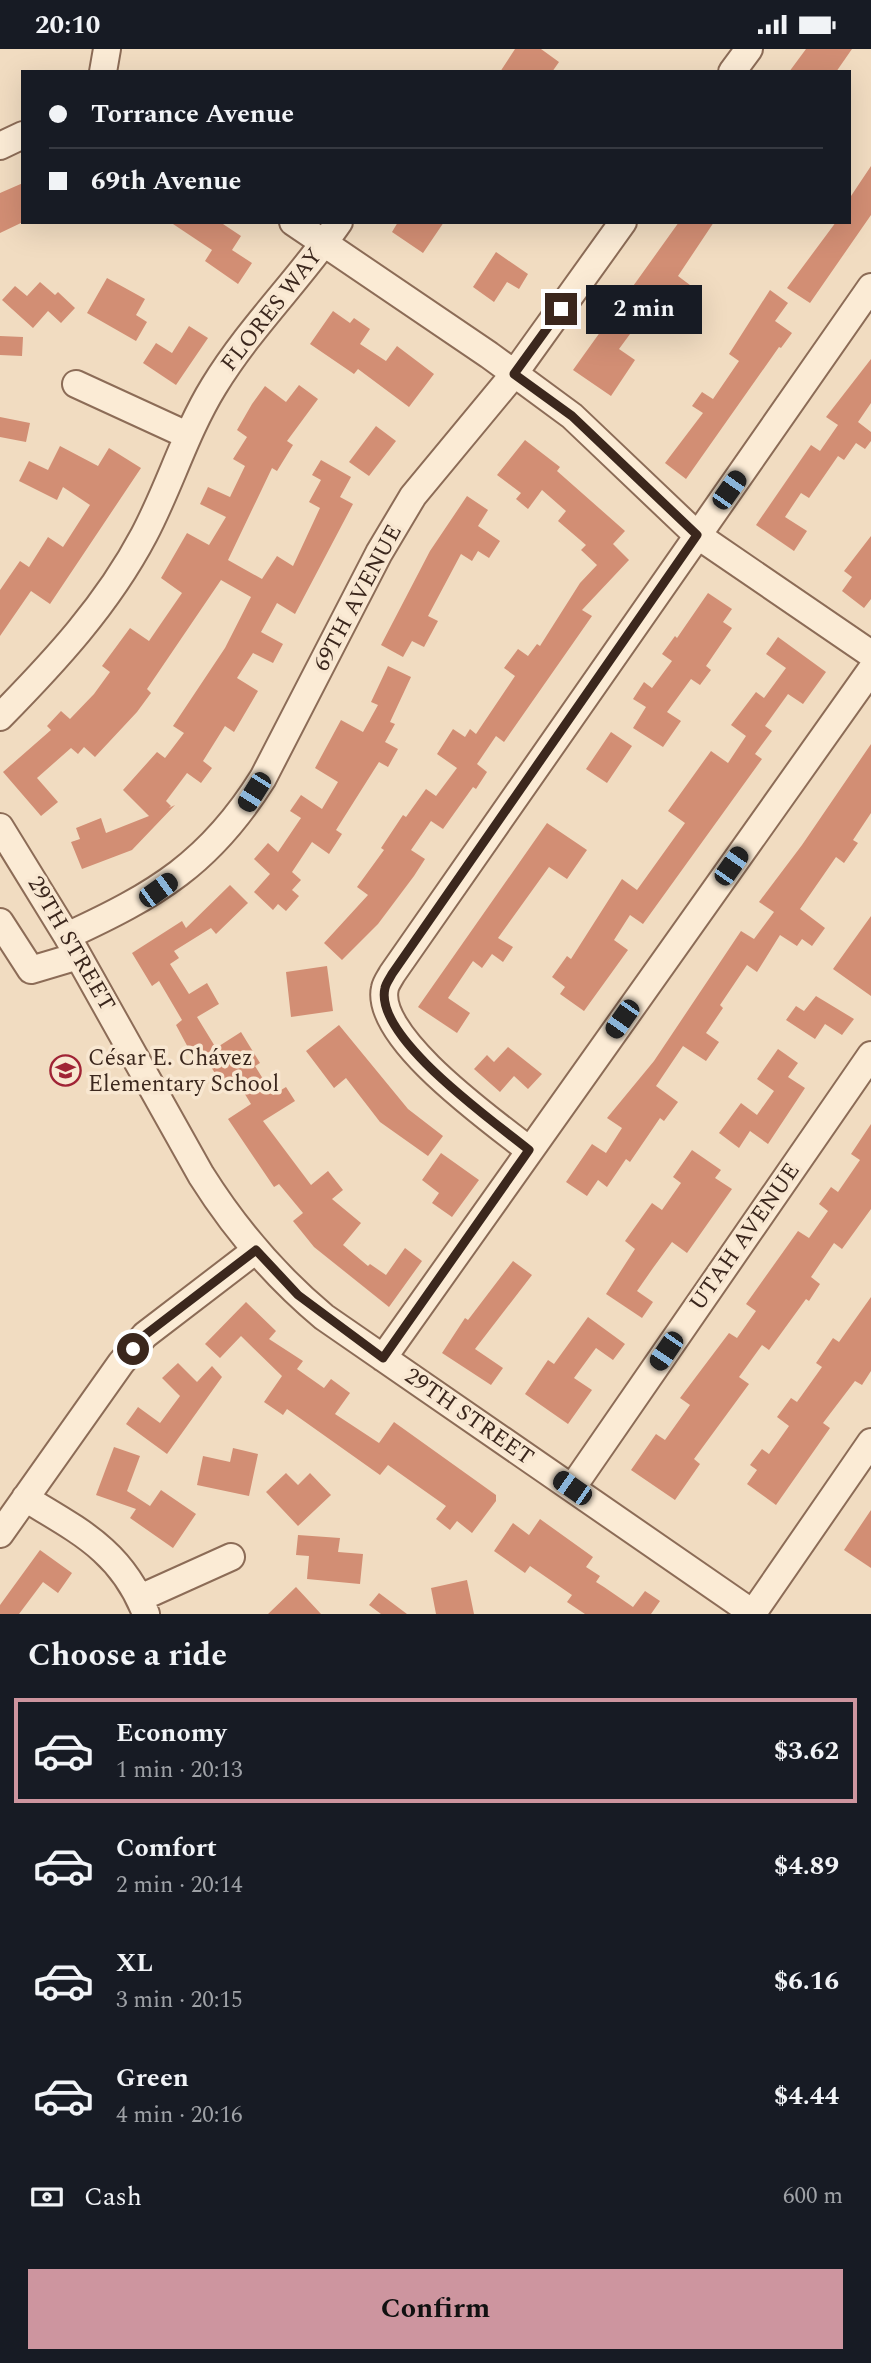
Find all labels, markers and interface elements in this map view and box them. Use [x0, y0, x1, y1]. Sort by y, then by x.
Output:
text: 20:10 [35, 5, 100, 45]
text: Torrance Avenue [91, 94, 294, 134]
text: 69th Avenue [91, 161, 241, 201]
street label: FLORES WAY [212, 241, 332, 379]
callout: 2 min [586, 285, 701, 333]
text: 2 min [613, 292, 675, 327]
route end [545, 293, 577, 325]
car [709, 467, 750, 513]
street label: 69TH AVENUE [305, 518, 411, 678]
car [234, 769, 275, 815]
car [711, 843, 752, 889]
car [135, 869, 182, 911]
street label: 29TH STREET [18, 870, 124, 1018]
car [602, 996, 643, 1042]
place label: César E. Chávez Elementary School [88, 1041, 279, 1102]
school or university icon: César E. Chávez Elementary School [48, 1054, 82, 1088]
street label: UTAH AVENUE [681, 1156, 809, 1318]
car [646, 1328, 687, 1374]
route start [117, 1333, 149, 1365]
street label: 29TH STREET [397, 1359, 541, 1475]
car [549, 1467, 596, 1509]
text: Choose a ride [28, 1631, 227, 1680]
text: Economy [116, 1713, 226, 1753]
icon: car [32, 1719, 95, 1782]
text: $3.62 [774, 1731, 839, 1771]
text: 1 min · 20:13 [116, 1753, 243, 1788]
text: Comfort [116, 1828, 217, 1868]
icon: car [32, 1834, 95, 1897]
text: $4.89 [774, 1846, 839, 1886]
text: 2 min · 20:14 [116, 1868, 243, 1903]
text: XL [116, 1943, 153, 1983]
icon: car [32, 1949, 95, 2012]
text: $6.16 [774, 1961, 839, 2001]
text: 3 min · 20:15 [116, 1983, 243, 2018]
text: Green [116, 2058, 189, 2098]
icon: car [32, 2064, 95, 2127]
text: $4.44 [774, 2076, 839, 2116]
text: 4 min · 20:16 [116, 2098, 243, 2133]
text: Cash [84, 2177, 142, 2217]
icon: cash [28, 2178, 66, 2216]
text: 600 m [783, 2179, 843, 2214]
button: Confirm [28, 2269, 843, 2349]

